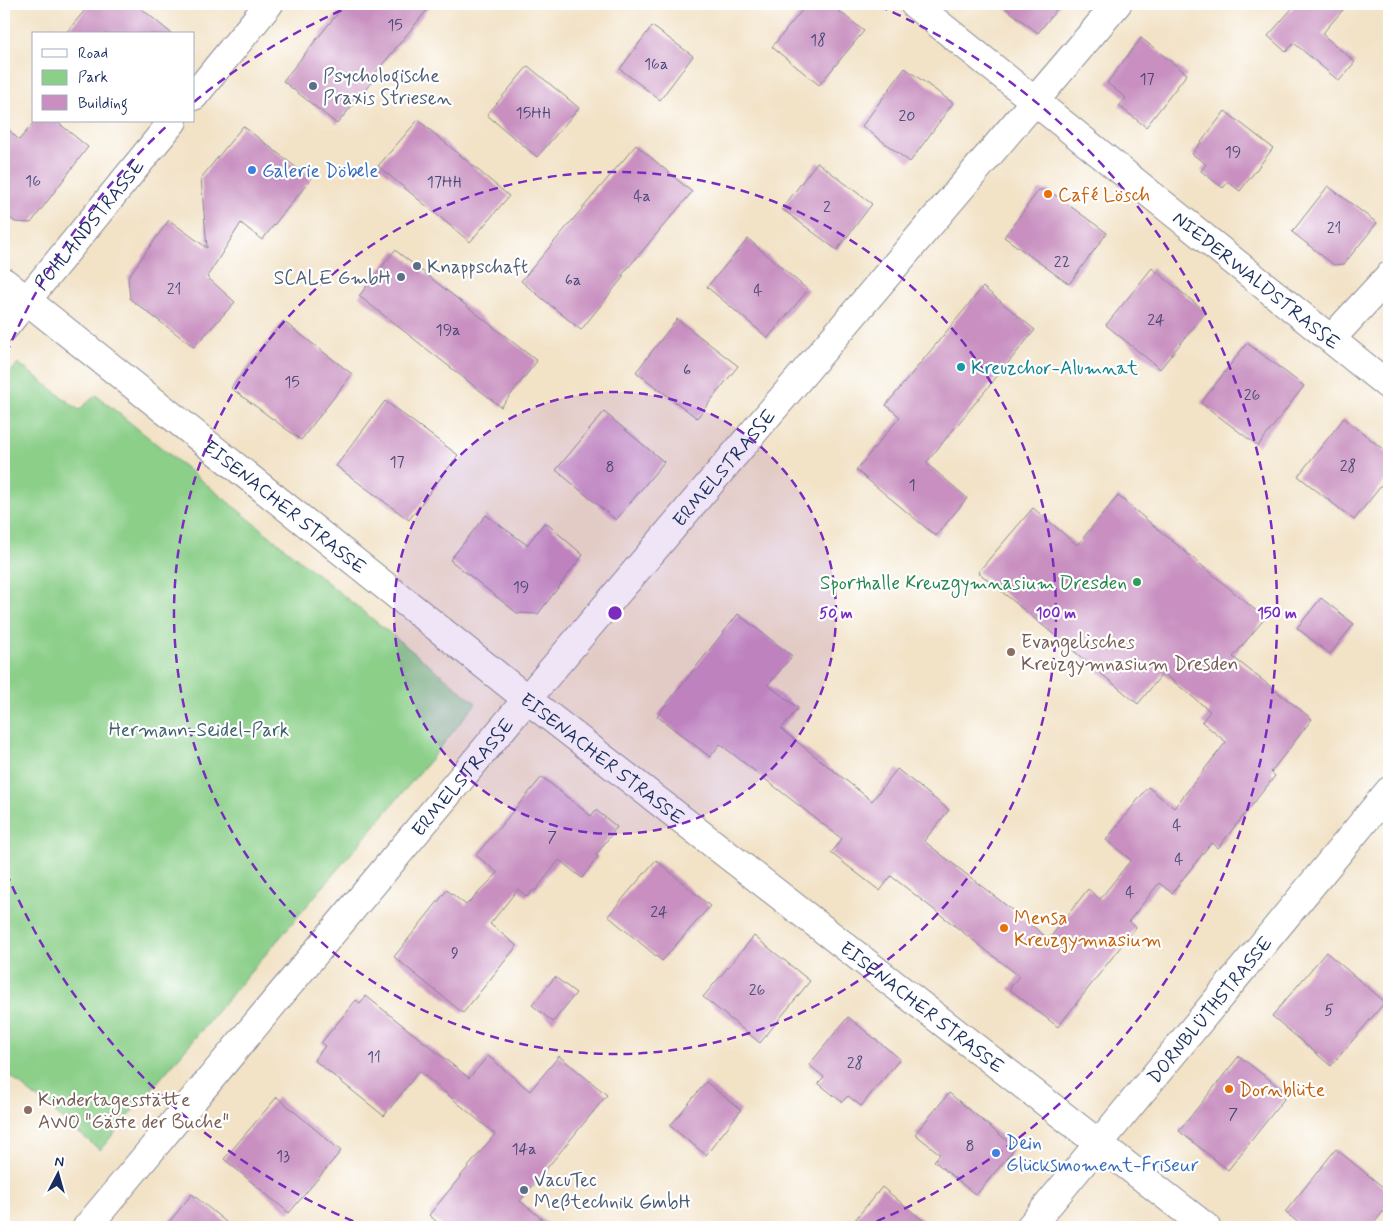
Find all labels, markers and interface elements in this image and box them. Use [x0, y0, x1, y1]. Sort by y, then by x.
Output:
house number: 15 [387, 15, 403, 36]
house number: 18 [810, 30, 826, 51]
legend [32, 32, 195, 122]
text: Road [78, 44, 108, 64]
house number: 16a [644, 54, 668, 75]
place label: Psychologische Praxis Striesen [323, 64, 452, 111]
text: Park [78, 68, 108, 88]
house number: 17 [1139, 69, 1155, 90]
marker: Psychologische Praxis Striesen [307, 80, 319, 92]
text: Building [78, 94, 128, 115]
house number: 15HH [516, 103, 551, 124]
house number: 20 [899, 106, 916, 127]
house number: 19 [1225, 142, 1241, 163]
street label: POHLANDSTRASSE [29, 154, 151, 296]
place label: Galerie Döbele [262, 159, 379, 184]
marker: Galerie Döbele [246, 164, 258, 176]
house number: 16 [25, 171, 41, 192]
house number: 17HH [427, 172, 461, 193]
place label: Café Lösch [1058, 183, 1150, 208]
house number: 4a [633, 186, 651, 207]
marker: Café Lösch [1042, 188, 1054, 200]
house number: 2 [823, 197, 831, 218]
street label: NIEDERWALDSTRASSE [1167, 206, 1345, 356]
house number: 21 [1327, 218, 1341, 239]
house number: 22 [1054, 252, 1070, 273]
place label: Knappschaft [427, 255, 528, 280]
marker: Knappschaft [411, 260, 423, 272]
place label: SCALE GmbH [274, 266, 391, 291]
house number: 6a [565, 270, 581, 291]
marker: SCALE GmbH [395, 271, 407, 283]
house number: 21 [167, 279, 181, 300]
house number: 4 [753, 280, 763, 301]
house number: 24 [1147, 310, 1165, 331]
house number: 19a [436, 320, 460, 341]
place label: Kreuzchor-Alumnat [971, 356, 1138, 381]
house number: 6 [683, 360, 691, 381]
marker: Kreuzchor-Alumnat [955, 361, 967, 373]
house number: 15 [284, 372, 300, 393]
house number: 26 [1244, 385, 1260, 406]
street label: ERMELSTRASSE [668, 404, 782, 533]
street label: EISENACHER STRASSE [198, 435, 371, 580]
house number: 17 [389, 452, 405, 473]
house number: 28 [1340, 456, 1356, 477]
house number: 8 [605, 457, 615, 478]
house number: 1 [908, 475, 916, 496]
place label: Sporthalle Kreuzgymnasium Dresden [820, 571, 1127, 598]
marker: Sporthalle Kreuzgymnasium Dresden [1131, 576, 1143, 588]
house number: 19 [513, 577, 529, 598]
centre of rings [606, 604, 624, 622]
text: 50 m [819, 604, 853, 624]
text: 100 m [1036, 604, 1076, 624]
text: 150 m [1257, 604, 1297, 624]
place label: Evangelisches Kreuzgymnasium Dresden [1021, 630, 1238, 678]
marker: Evangelisches Kreuzgymnasium Dresden [1005, 646, 1017, 658]
street label: EISENACHER STRASSE [515, 687, 689, 831]
street label: ERMELSTRASSE [407, 713, 520, 842]
park label: Hermann-Seidel-Park [109, 718, 289, 743]
house number: 4 [1172, 815, 1182, 836]
house number: 7 [547, 827, 557, 848]
house number: 4 [1174, 849, 1184, 870]
house number: 4 [1125, 882, 1135, 903]
house number: 24 [650, 902, 668, 923]
place label: Mensa Kreuzgymnasium [1014, 906, 1162, 954]
marker: Mensa Kreuzgymnasium [998, 922, 1010, 934]
street label: DORNBLÜTHSTRASSE [1142, 931, 1279, 1089]
street label: EISENACHER STRASSE [834, 936, 1009, 1079]
house number: 9 [451, 943, 459, 964]
house number: 26 [749, 980, 765, 1001]
house number: 5 [1324, 1000, 1334, 1021]
house number: 11 [367, 1047, 381, 1068]
house number: 28 [847, 1053, 863, 1074]
place label: Dornblüte [1239, 1078, 1325, 1103]
marker: Dornblüte [1223, 1083, 1235, 1095]
place label: Kindertagesstätte AWO "Gäste der Buche" [38, 1088, 229, 1135]
marker: Kindertagesstätte AWO "Gäste der Buche" [22, 1104, 34, 1116]
house number: 7 [1228, 1104, 1238, 1125]
place label: Dein Glücksmoment-Friseur [1006, 1131, 1199, 1178]
house number: 8 [965, 1136, 975, 1157]
house number: 14a [511, 1139, 537, 1160]
house number: 13 [276, 1146, 290, 1167]
marker: Dein Glücksmoment-Friseur [990, 1147, 1002, 1159]
north arrow [32, 1148, 82, 1198]
text: N [54, 1153, 65, 1172]
place label: VacuTec Meßtechnik GmbH [534, 1168, 691, 1215]
marker: VacuTec Meßtechnik GmbH [518, 1184, 530, 1196]

